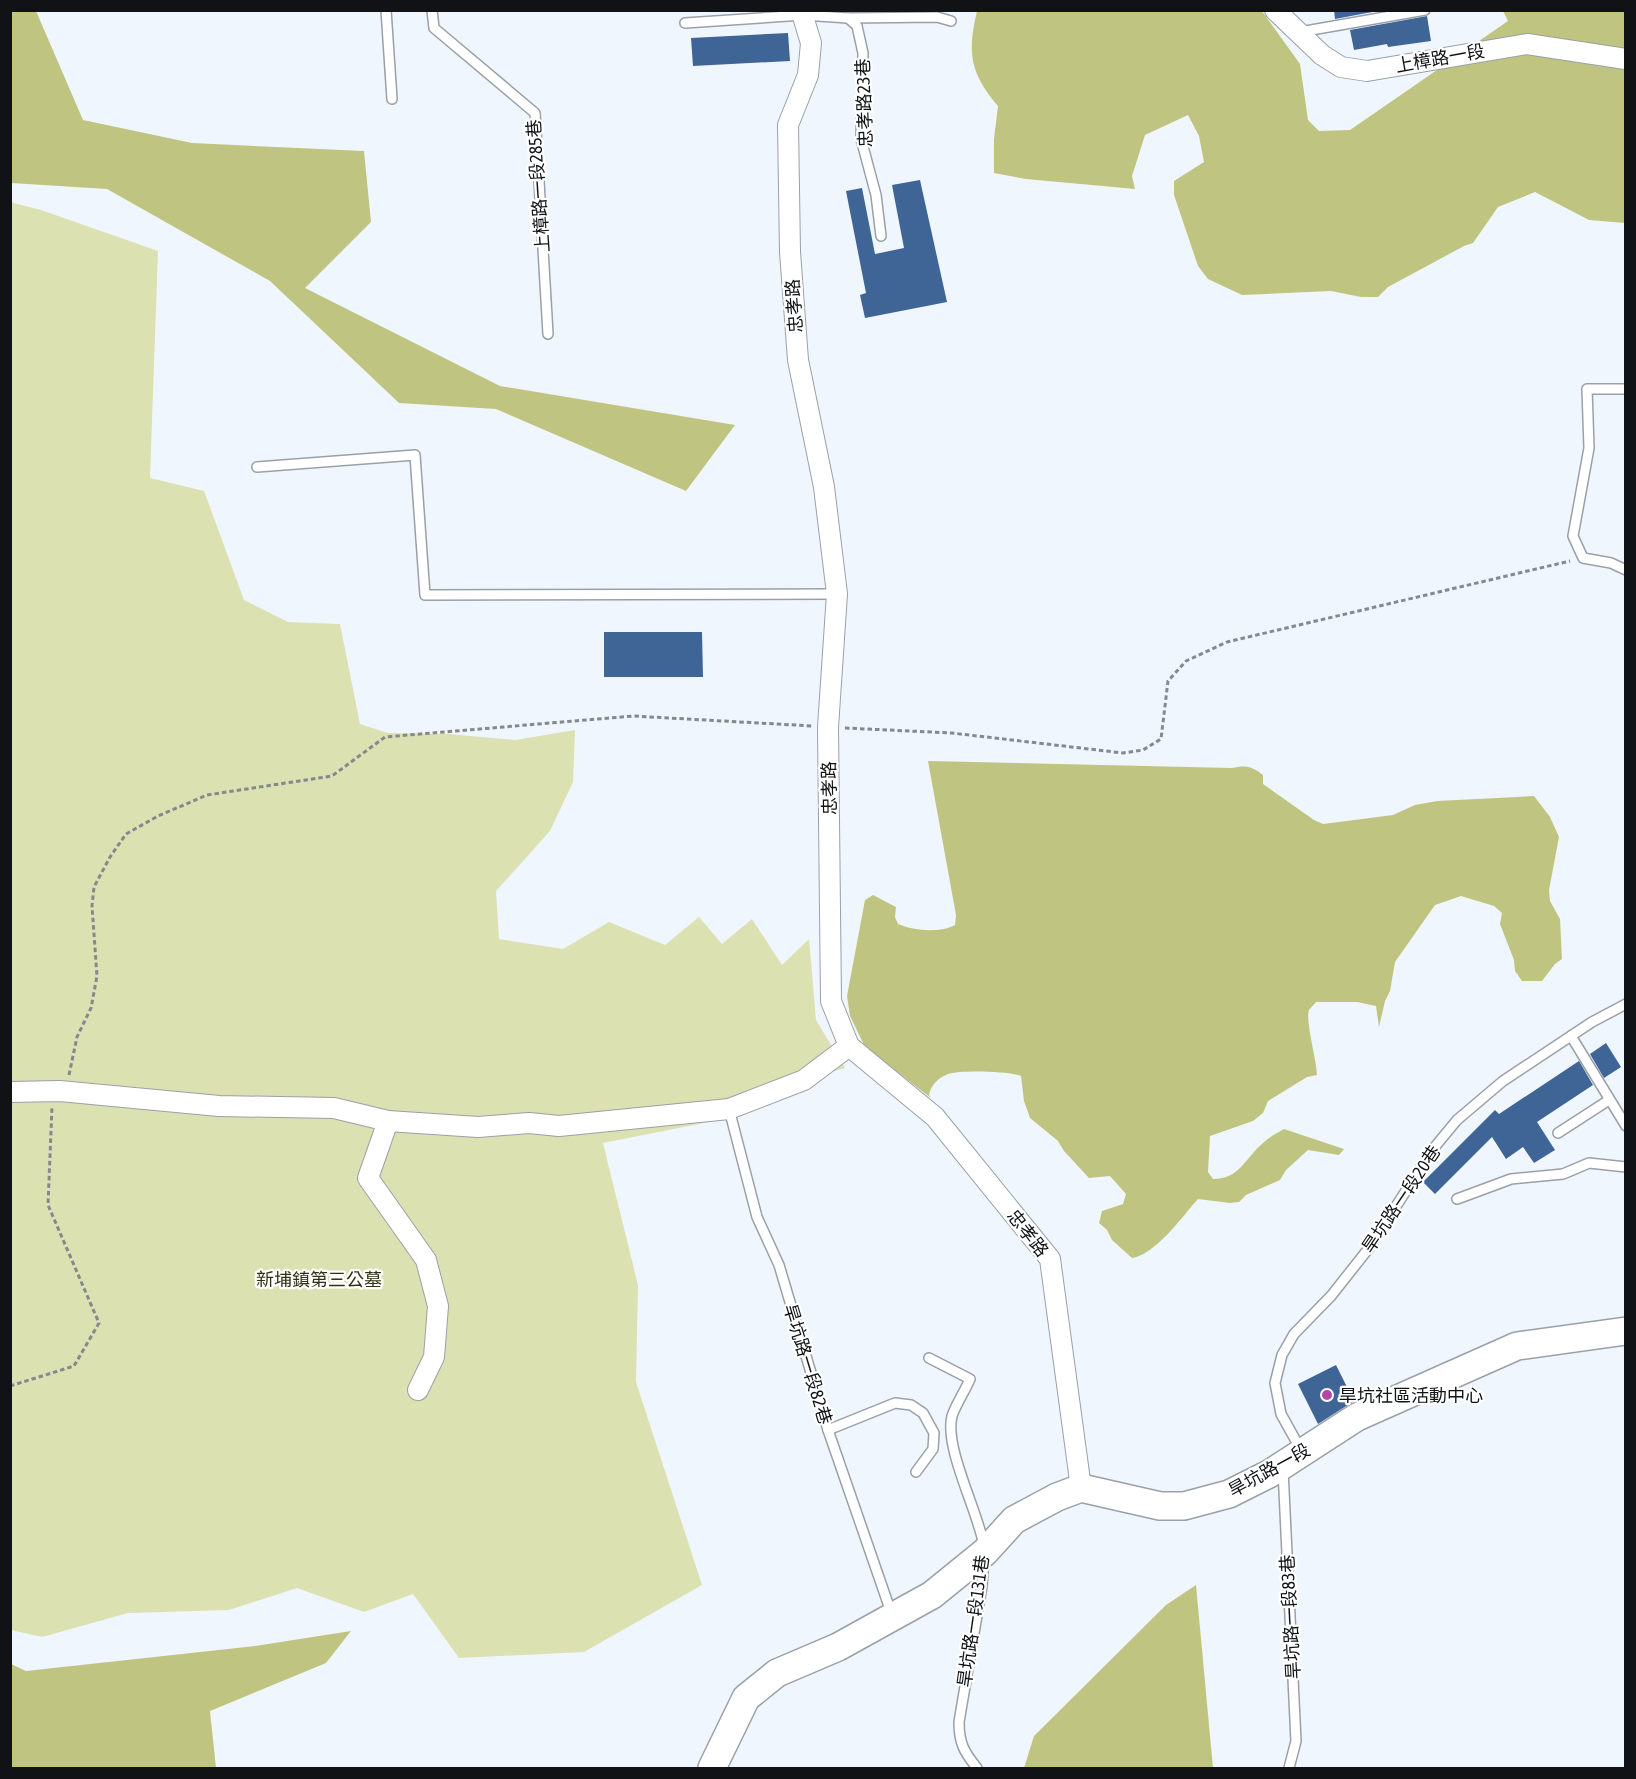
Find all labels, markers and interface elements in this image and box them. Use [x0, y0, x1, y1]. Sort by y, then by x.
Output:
street label: 上樟路一段 [1394, 40, 1486, 76]
street label: 忠孝路23巷 [852, 58, 876, 148]
street label: 上樟路一段285巷 [523, 119, 553, 253]
street label: 忠孝路 [782, 278, 806, 334]
street label: 忠孝路 [818, 761, 840, 815]
street label: 旱坑路一段20巷 [1357, 1141, 1445, 1257]
street label: 忠孝路 [1003, 1205, 1053, 1261]
park label: 新埔鎮第三公墓 [256, 1269, 382, 1290]
street label: 旱坑路一段82巷 [780, 1301, 836, 1427]
place label: 旱坑社區活動中心 [1339, 1385, 1483, 1406]
marker: 旱坑社區活動中心 [1320, 1388, 1334, 1402]
street label: 旱坑路一段 [1225, 1439, 1313, 1501]
street label: 旱坑路一段131巷 [953, 1553, 993, 1689]
street label: 旱坑路一段83巷 [1276, 1554, 1304, 1680]

